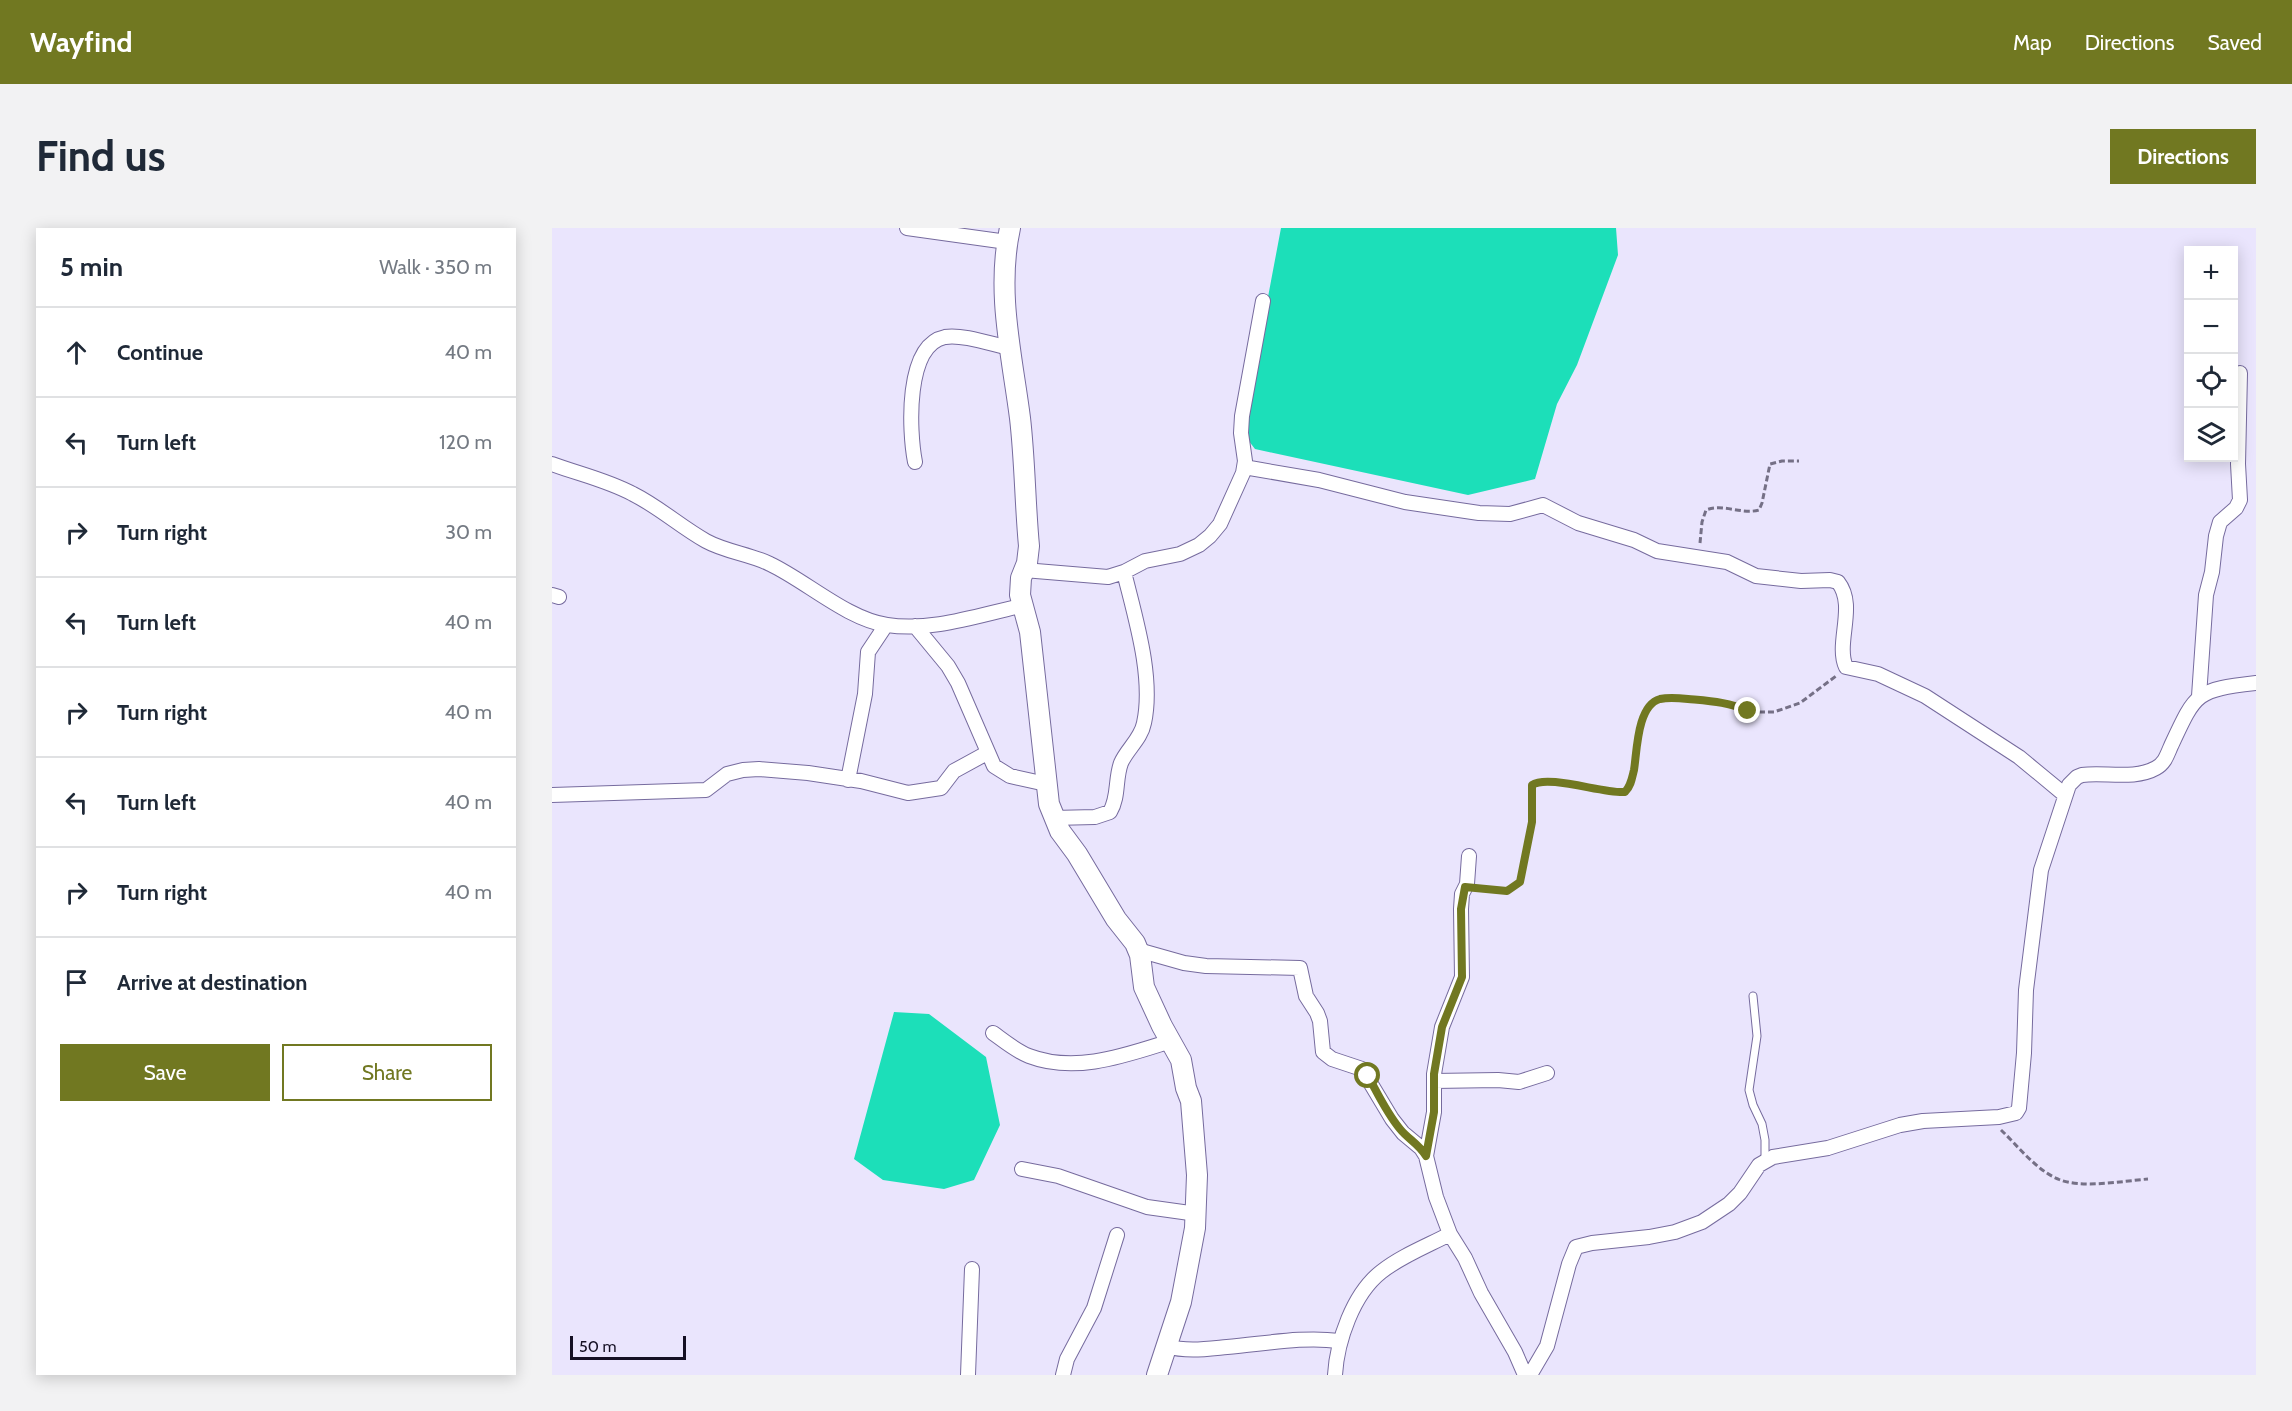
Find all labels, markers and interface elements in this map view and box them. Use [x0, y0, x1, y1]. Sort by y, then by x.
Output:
text: Wayfind [30, 25, 132, 59]
text: Map [2013, 30, 2052, 55]
text: Directions [2085, 30, 2174, 55]
text: Saved [2207, 30, 2262, 55]
button: Directions [2110, 129, 2256, 184]
text: Find us [36, 130, 165, 182]
map controls [2184, 246, 2238, 462]
button: + [2184, 246, 2238, 300]
text: 5 min [60, 251, 123, 283]
text: Walk · 350 m [379, 255, 492, 279]
button: − [2184, 300, 2238, 354]
icon: ahead [60, 336, 93, 369]
text: Continue [117, 339, 203, 366]
text: 40 m [444, 340, 492, 364]
button: locate [2184, 354, 2238, 408]
button: layers [2184, 408, 2238, 462]
icon: left [60, 426, 93, 459]
text: Turn left [117, 429, 196, 456]
text: 120 m [439, 430, 492, 454]
icon: right [60, 516, 93, 549]
text: Turn right [117, 519, 207, 546]
text: 30 m [445, 520, 492, 544]
icon: left [60, 606, 93, 639]
text: Turn left [117, 609, 196, 636]
text: 40 m [444, 610, 492, 634]
icon: right [60, 696, 93, 729]
route end [1734, 697, 1760, 723]
text: Turn right [117, 699, 207, 726]
text: 40 m [444, 700, 492, 724]
icon: left [60, 786, 93, 819]
text: Turn left [117, 789, 196, 816]
text: 40 m [444, 790, 492, 814]
icon: right [60, 876, 93, 909]
text: Turn right [117, 879, 207, 906]
text: 40 m [444, 880, 492, 904]
icon: arrive [60, 966, 93, 999]
text: Arrive at destination [117, 969, 307, 996]
button: Save [60, 1044, 270, 1101]
button: Share [282, 1044, 492, 1101]
route start [1354, 1062, 1380, 1088]
scale bar [570, 1333, 686, 1360]
text: 50 m [579, 1337, 616, 1356]

